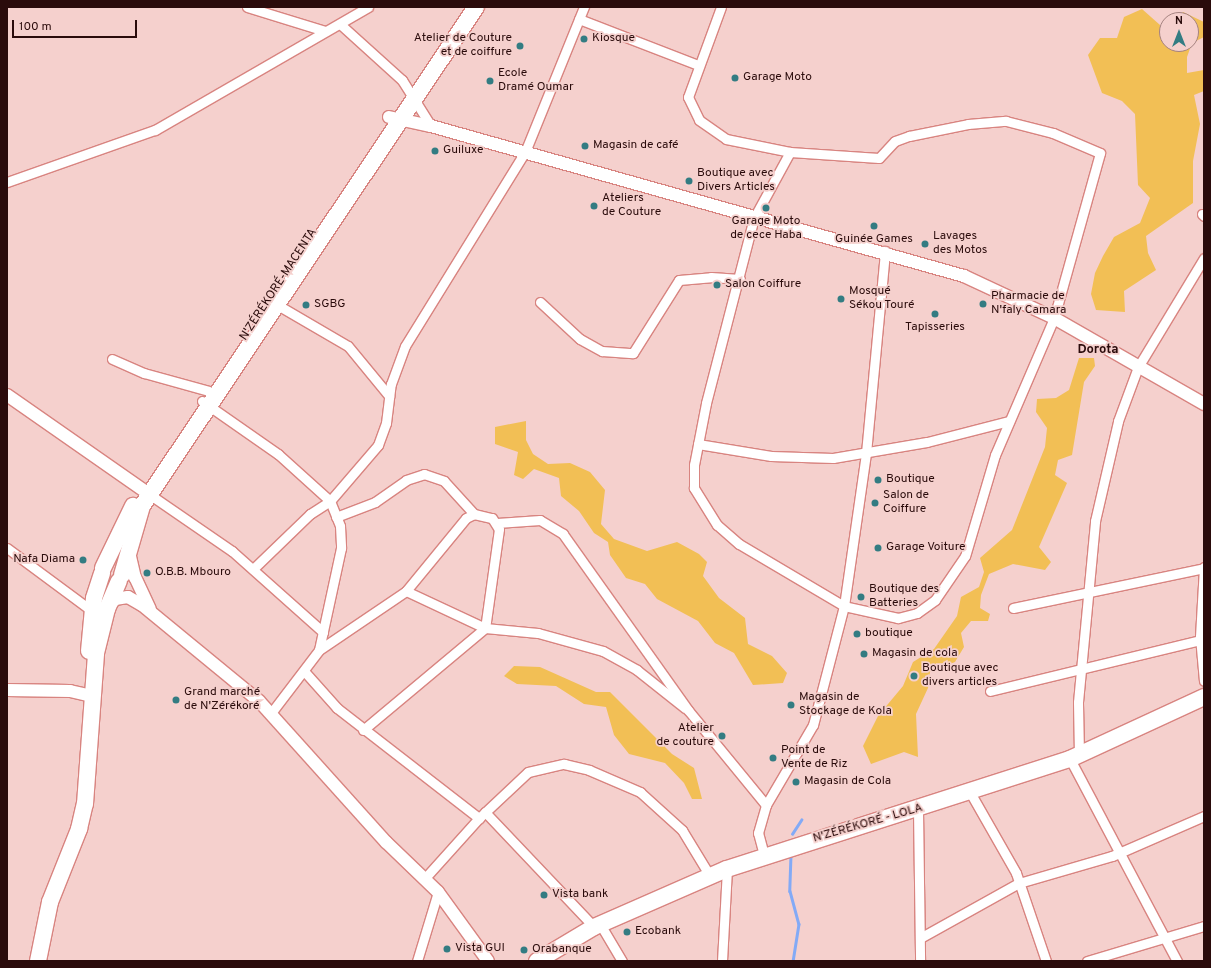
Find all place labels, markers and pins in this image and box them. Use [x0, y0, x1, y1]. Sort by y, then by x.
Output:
place label: Atelier de Couture et de coiffure [414, 32, 512, 60]
place label: Kiosque [592, 32, 635, 46]
marker: Kiosque [579, 34, 589, 44]
marker: Atelier de Couture et de coiffure [515, 41, 525, 51]
place label: Ecole Dramé Oumar [498, 67, 574, 95]
place label: Garage Moto [743, 71, 812, 85]
marker: Garage Moto [730, 73, 740, 83]
marker: Ecole Dramé Oumar [485, 76, 495, 86]
place label: Magasin de café [593, 139, 679, 153]
marker: Magasin de café [580, 141, 590, 151]
place label: Guiluxe [443, 144, 483, 158]
marker: Guiluxe [430, 146, 440, 156]
place label: Boutique avec Divers Articles [697, 167, 775, 195]
marker: Boutique avec Divers Articles [684, 176, 694, 186]
place label: Ateliers de Couture [602, 192, 661, 220]
marker: Ateliers de Couture [589, 201, 599, 211]
marker: Garage Moto de cece Haba [761, 203, 771, 213]
place label: Garage Moto de cece Haba [730, 215, 802, 243]
marker: Guinée Games [869, 221, 879, 231]
place label: Lavages des Motos [933, 230, 987, 258]
place label: Guinée Games [835, 233, 913, 247]
marker: Lavages des Motos [920, 239, 930, 249]
place label: Salon Coiffure [725, 278, 801, 292]
marker: Salon Coiffure [712, 280, 722, 290]
place label: Mosqué Sékou Touré [849, 285, 915, 313]
place label: Pharmacie de N'faly Camara [991, 290, 1066, 318]
marker: Mosqué Sékou Touré [836, 294, 846, 304]
place label: SGBG [314, 298, 345, 312]
marker: Pharmacie de N'faly Camara [978, 299, 988, 309]
marker: SGBG [301, 300, 311, 310]
marker: Tapisseries [930, 309, 940, 319]
place label: Tapisseries [905, 321, 965, 335]
place label: Boutique [886, 473, 935, 487]
marker: Boutique [873, 475, 883, 485]
place label: Salon de Coiffure [883, 489, 929, 517]
marker: Salon de Coiffure [870, 498, 880, 508]
place label: Garage Voiture [886, 541, 966, 555]
marker: Garage Voiture [873, 543, 883, 553]
place label: Nafa Diama [13, 553, 75, 567]
marker: Nafa Diama [78, 555, 88, 565]
place label: O.B.B. Mbouro [155, 566, 231, 580]
marker: O.B.B. Mbouro [142, 568, 152, 578]
place label: Boutique des Batteries [869, 583, 939, 611]
marker: Boutique des Batteries [856, 592, 866, 602]
place label: boutique [865, 627, 913, 641]
marker: boutique [852, 629, 862, 639]
place label: Magasin de cola [872, 647, 957, 661]
marker: Magasin de cola [859, 649, 869, 659]
place label: Boutique avec divers articles [922, 662, 999, 690]
marker: Boutique avec divers articles [909, 671, 919, 681]
place label: Grand marché de N'Zérékoré [184, 686, 260, 714]
place label: Magasin de Stockage de Kola [799, 691, 892, 719]
marker: Grand marché de N'Zérékoré [171, 695, 181, 705]
marker: Magasin de Stockage de Kola [786, 700, 796, 710]
place label: Atelier de couture [657, 722, 714, 750]
marker: Atelier de couture [717, 731, 727, 741]
place label: Point de Vente de Riz [781, 744, 848, 772]
marker: Point de Vente de Riz [768, 753, 778, 763]
place label: Magasin de Cola [804, 775, 891, 789]
marker: Magasin de Cola [791, 777, 801, 787]
place label: Vista bank [552, 888, 608, 902]
marker: Vista bank [539, 890, 549, 900]
place label: Ecobank [635, 925, 681, 939]
marker: Ecobank [622, 927, 632, 937]
place label: Vista GUI [455, 942, 505, 956]
place label: Orabanque [532, 943, 592, 957]
marker: Vista GUI [442, 944, 452, 954]
marker: Orabanque [519, 945, 529, 955]

